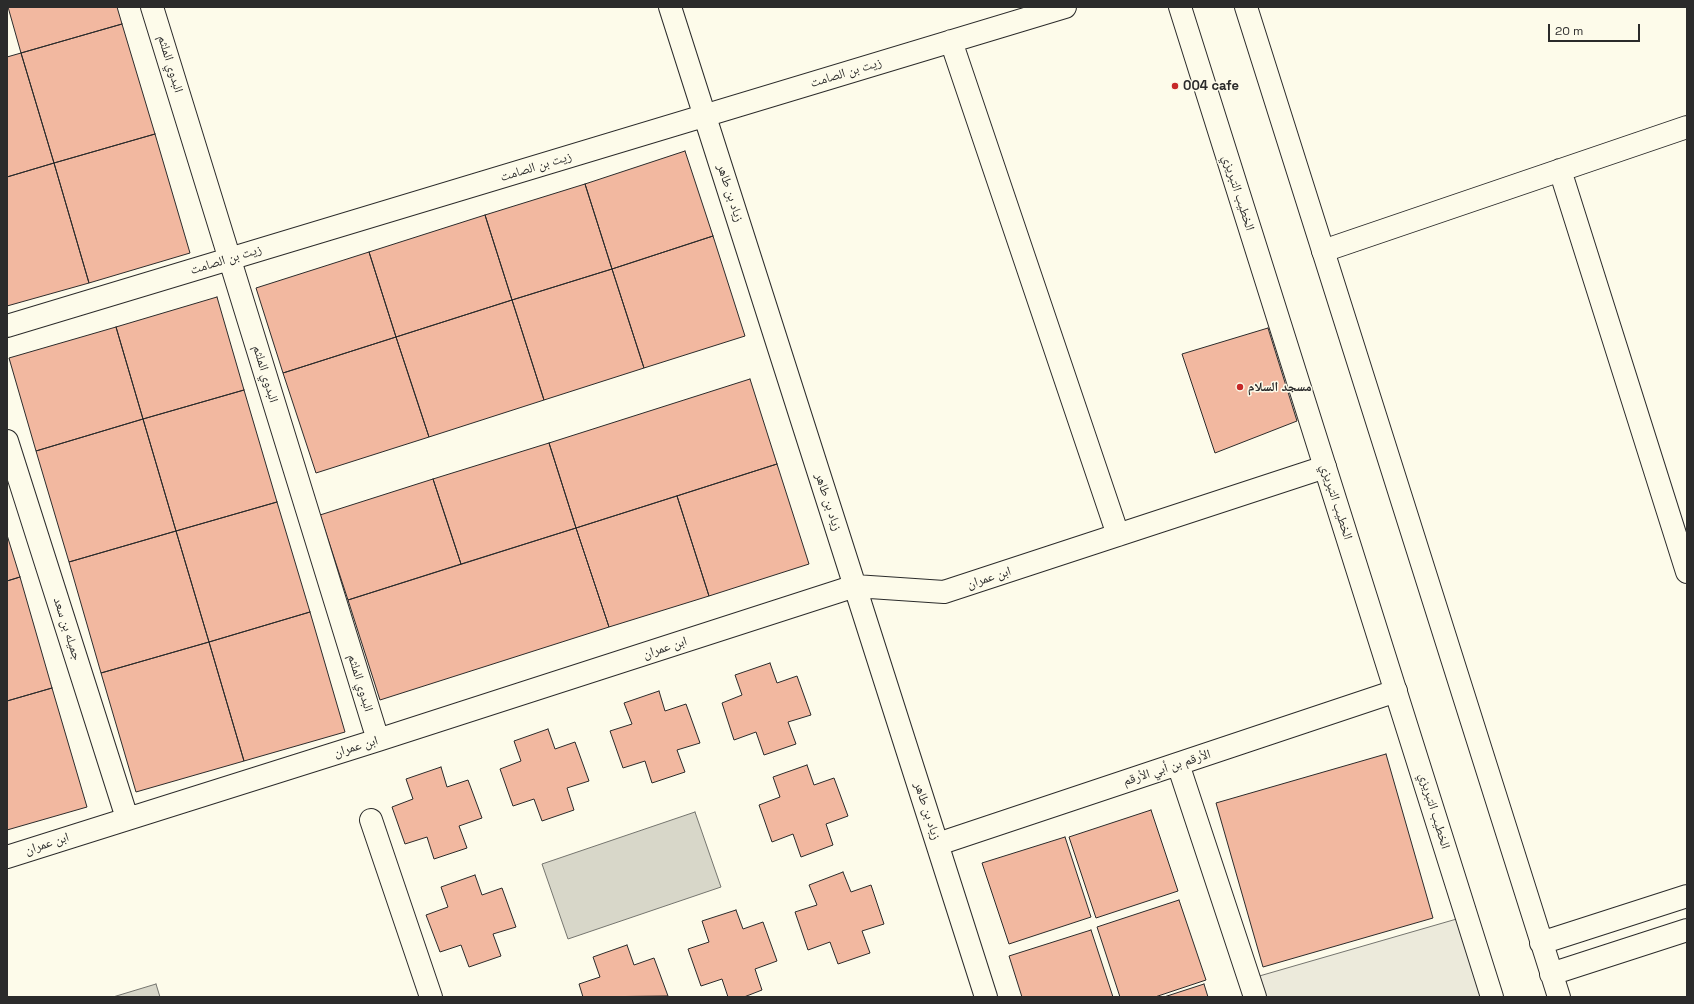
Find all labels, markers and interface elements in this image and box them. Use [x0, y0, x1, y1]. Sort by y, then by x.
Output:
scale bar [1550, 16, 1642, 42]
text: 20 m [1555, 23, 1583, 39]
street label: البدوي الملثم [154, 33, 186, 95]
street label: زيت بن الصامت [808, 55, 884, 91]
place label: 004 cafe [1183, 78, 1239, 94]
marker: 004 cafe [1170, 81, 1180, 91]
street label: زيت بن الصامت [498, 149, 574, 185]
street label: الخطيب التبريزي [1218, 153, 1258, 233]
street label: زياد بن طاهر [713, 162, 747, 224]
street label: زيت بن الصامت [188, 242, 264, 278]
street label: البدوي الملثم [249, 343, 281, 405]
place label: مسجد السلام [1248, 379, 1312, 395]
marker: مسجد السلام [1235, 382, 1245, 392]
street label: الخطيب التبريزي [1316, 462, 1356, 542]
street label: زياد بن طاهر [811, 471, 845, 533]
street label: ابن عمران [965, 564, 1013, 592]
street label: جميله بن سعد [49, 596, 85, 662]
street label: ابن عمران [641, 634, 689, 662]
street label: البدوي الملثم [344, 652, 376, 714]
street label: ابن عمران [332, 733, 380, 761]
street label: الأرقم بن أبي الأرقم [1121, 746, 1213, 790]
street label: الخطيب التبريزي [1415, 771, 1453, 851]
street label: زياد بن طاهر [910, 780, 944, 842]
street label: ابن عمران [23, 830, 71, 858]

